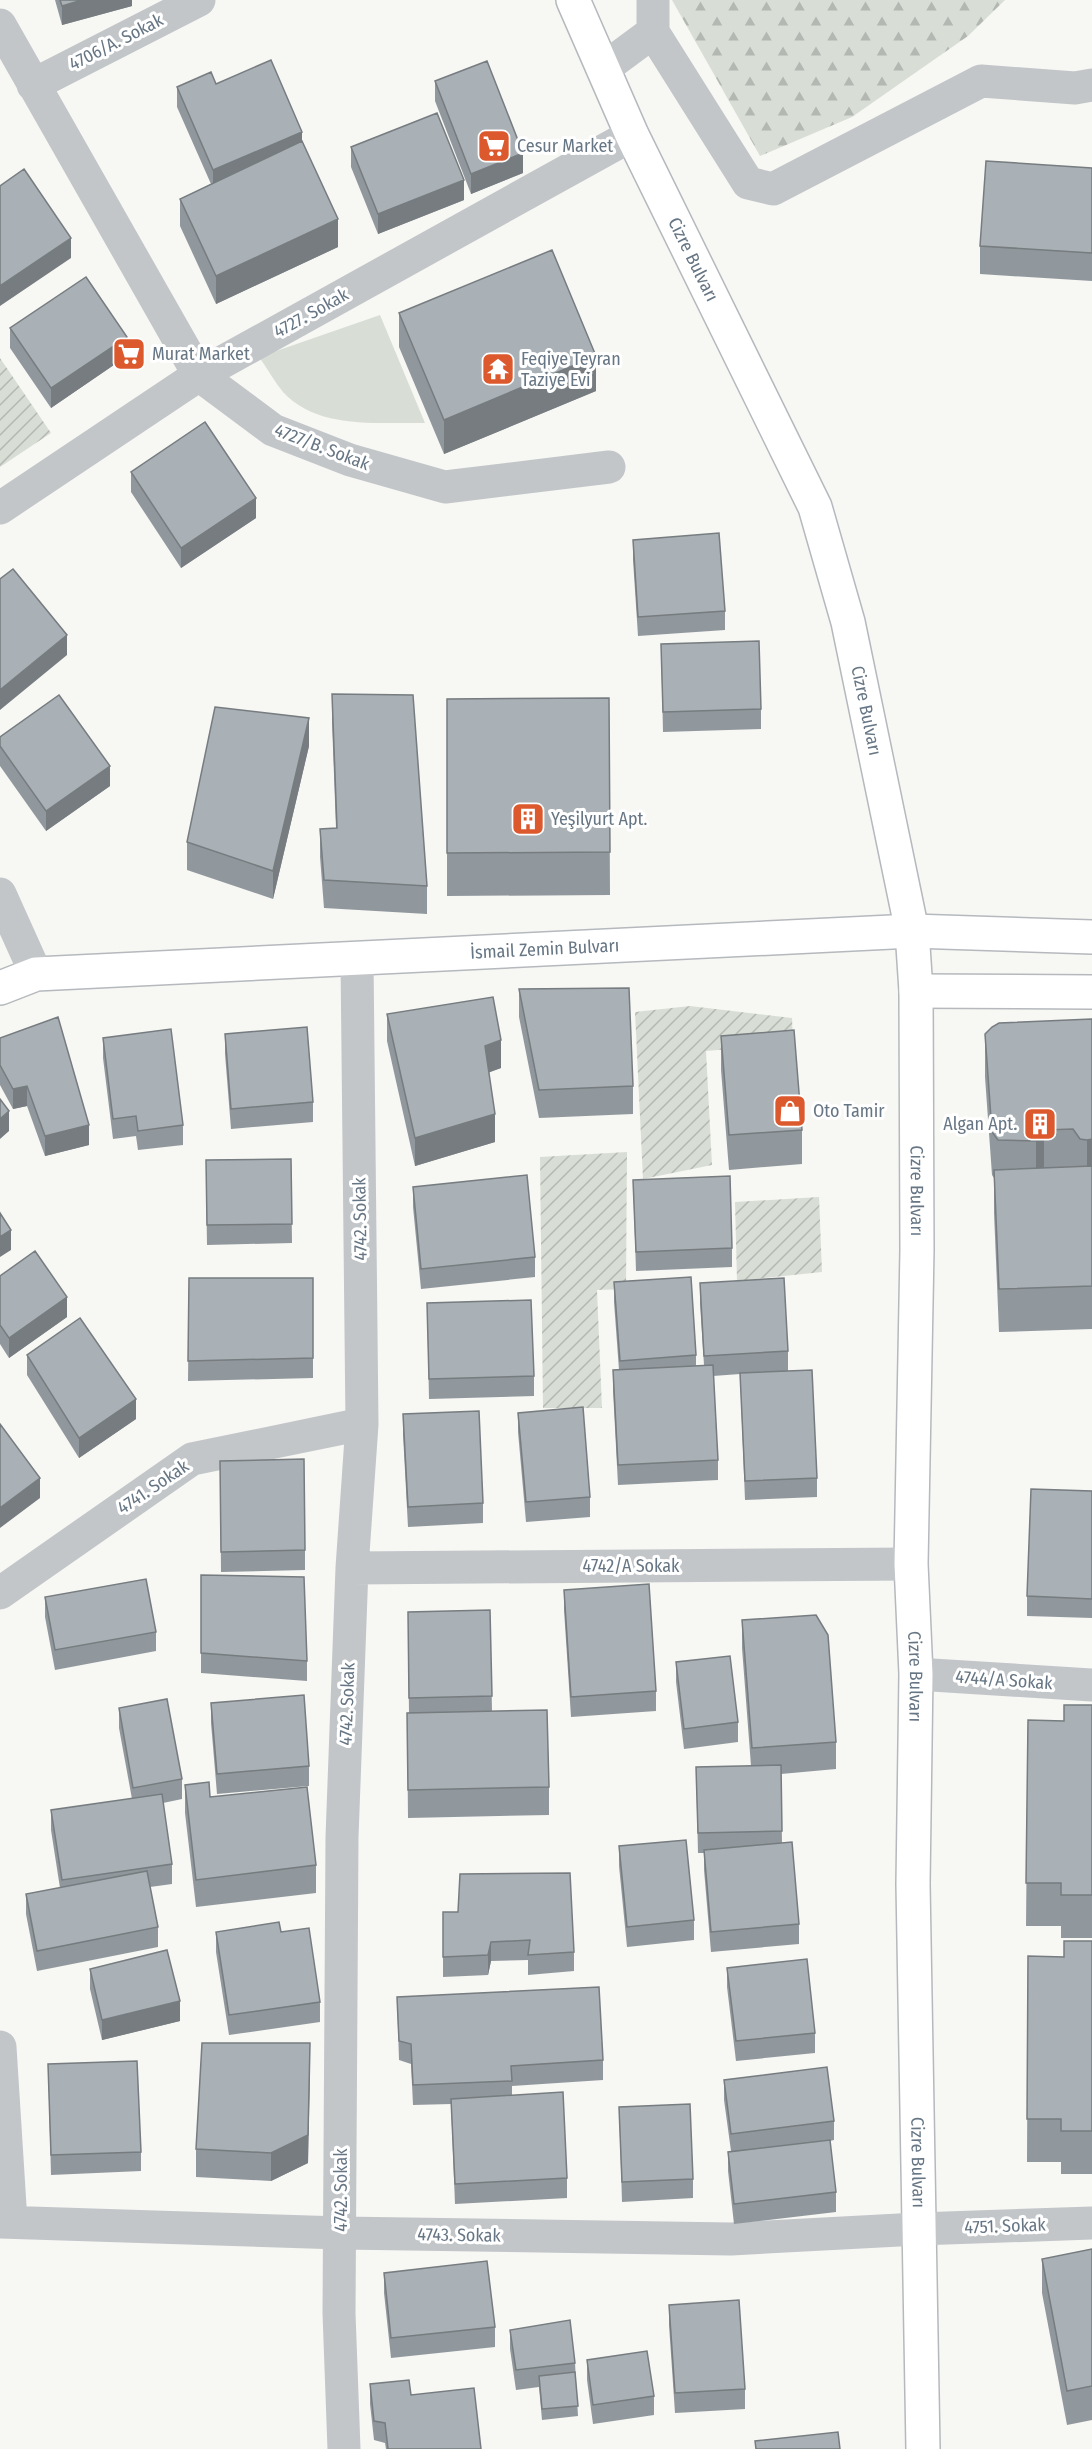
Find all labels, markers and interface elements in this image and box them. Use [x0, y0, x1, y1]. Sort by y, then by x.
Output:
street label: 4706/A. Sokak [65, 9, 167, 75]
supermarket icon: Cesur Market [476, 128, 512, 164]
place label: Cesur Market [517, 135, 613, 157]
street label: Cizre Bulvarı [663, 214, 723, 305]
street label: 4727. Sokak [270, 283, 353, 343]
supermarket icon: Murat Market [111, 336, 147, 372]
place label: Murat Market [152, 343, 250, 365]
place label: Feqiye Teyran Taziye Evi [521, 348, 621, 391]
temple icon: Feqiye Teyran Taziye Evi [480, 351, 516, 387]
street label: 4727/B. Sokak [271, 419, 373, 475]
street label: Cizre Bulvarı [846, 664, 886, 757]
building icon: Yeşilyurt Apt. [510, 801, 546, 837]
place label: Yeşilyurt Apt. [551, 808, 647, 830]
street label: İsmail Zemin Bulvarı [470, 934, 620, 964]
shop icon: Oto Tamir [772, 1093, 808, 1129]
place label: Oto Tamir [813, 1100, 885, 1122]
building icon: Algan Apt. [1022, 1106, 1058, 1142]
place label: Algan Apt. [943, 1113, 1017, 1135]
street label: Cizre Bulvarı [906, 1145, 928, 1236]
street label: 4742. Sokak [348, 1177, 372, 1261]
street label: 4741. Sokak [113, 1455, 193, 1519]
street label: 4742/A Sokak [583, 1555, 680, 1577]
street label: Cizre Bulvarı [903, 1631, 927, 1722]
street label: 4742. Sokak [335, 1661, 359, 1746]
street label: 4744/A Sokak [955, 1666, 1054, 1694]
street label: Cizre Bulvarı [906, 2117, 930, 2208]
street label: 4742. Sokak [330, 2148, 352, 2232]
street label: 4751. Sokak [964, 2214, 1047, 2238]
street label: 4743. Sokak [417, 2223, 501, 2247]

